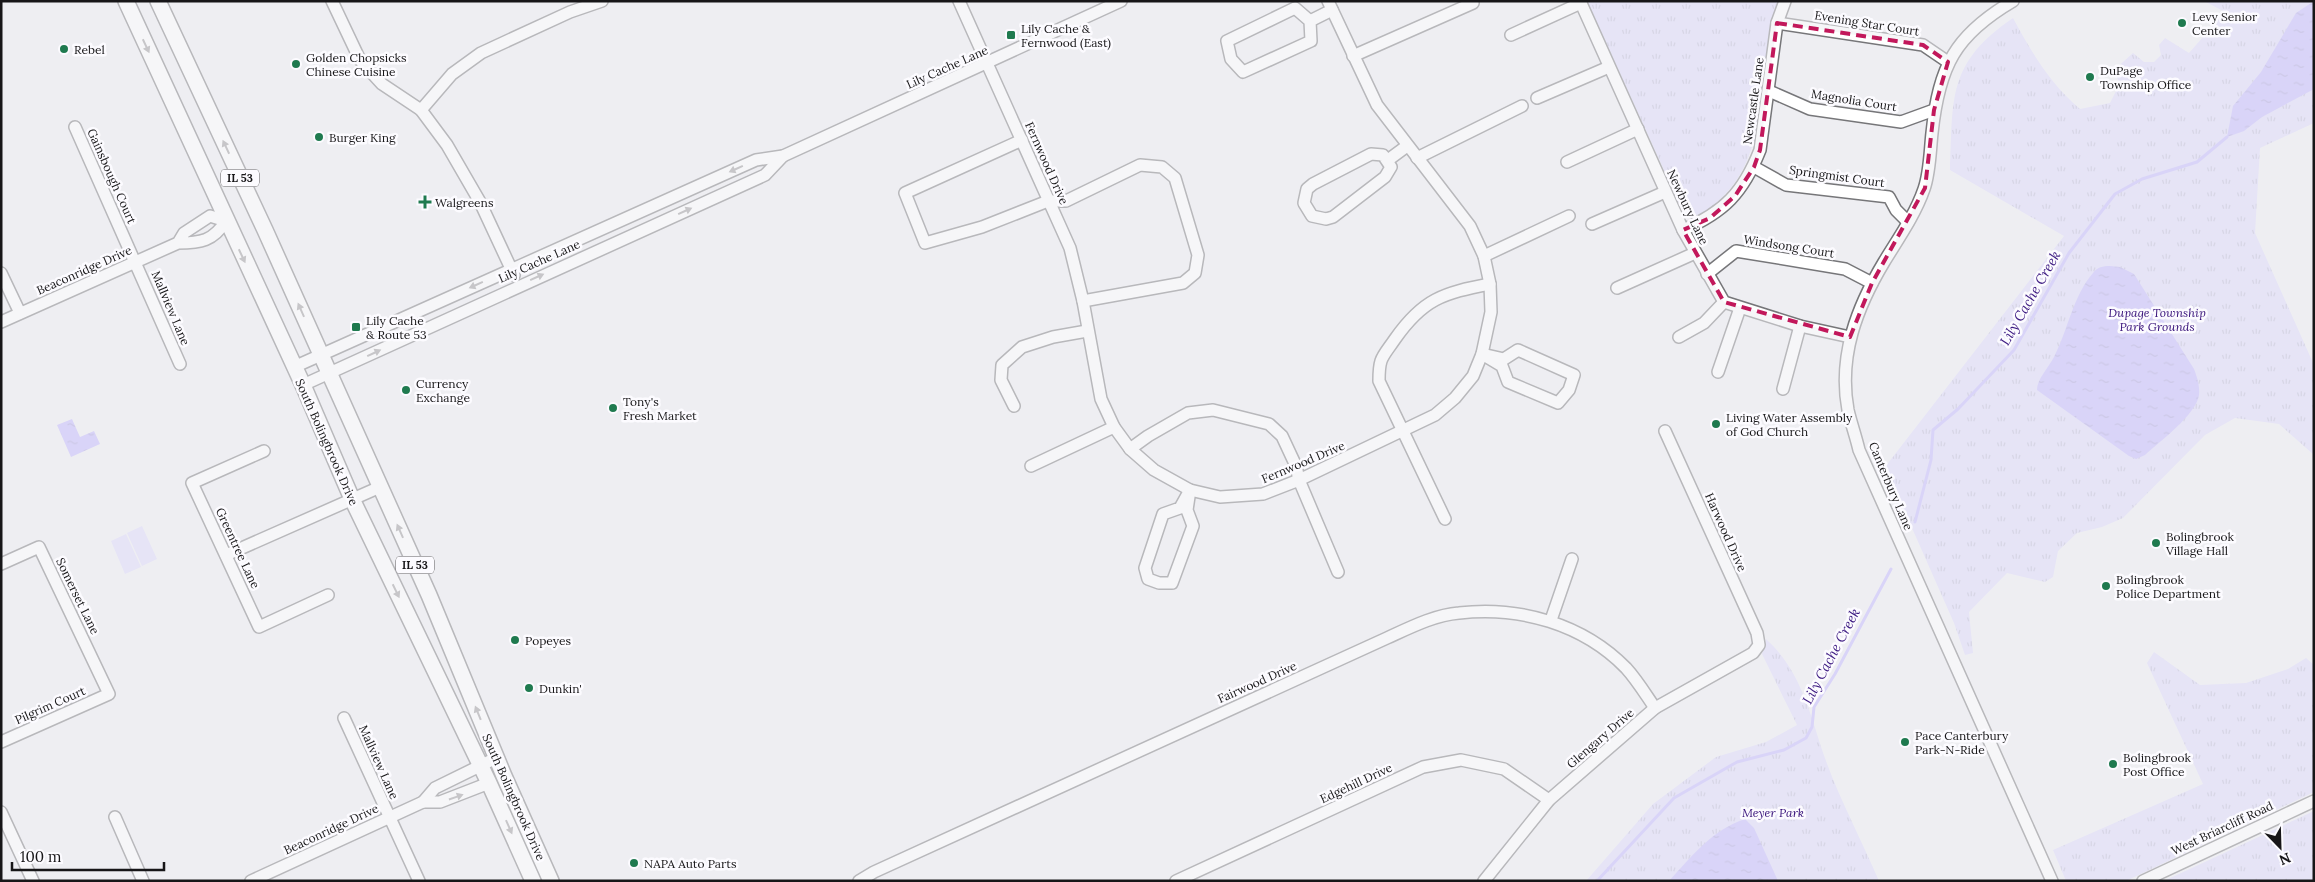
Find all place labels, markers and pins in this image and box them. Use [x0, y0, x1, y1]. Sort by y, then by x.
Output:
place label: Levy Senior Center [2192, 9, 2258, 38]
marker: Levy Senior Center [2176, 17, 2188, 29]
place label: Lily Cache & Fernwood (East) [1021, 21, 1111, 51]
marker: Lily Cache & Fernwood (East) [1005, 29, 1017, 41]
place label: Rebel [74, 42, 105, 57]
marker: Rebel [58, 43, 70, 55]
place label: Golden Chopsicks Chinese Cuisine [306, 50, 407, 79]
marker: Golden Chopsicks Chinese Cuisine [290, 58, 302, 70]
place label: DuPage Township Office [2100, 63, 2192, 92]
marker: DuPage Township Office [2084, 71, 2096, 83]
place label: Burger King [329, 130, 396, 145]
marker: Burger King [313, 131, 325, 143]
place label: Walgreens [435, 195, 494, 210]
marker: Walgreens [419, 196, 431, 208]
place label: Lily Cache & Route 53 [366, 313, 427, 342]
marker: Lily Cache & Route 53 [350, 321, 362, 333]
place label: Currency Exchange [416, 376, 470, 405]
marker: Currency Exchange [400, 384, 412, 396]
place label: Tony's Fresh Market [623, 394, 697, 423]
marker: Tony's Fresh Market [607, 402, 619, 414]
place label: Living Water Assembly of God Church [1726, 410, 1853, 439]
marker: Living Water Assembly of God Church [1710, 418, 1722, 430]
place label: Bolingbrook Village Hall [2165, 529, 2234, 558]
marker: Bolingbrook Village Hall [2150, 537, 2162, 549]
place label: Bolingbrook Police Department [2116, 572, 2221, 601]
marker: Bolingbrook Police Department [2100, 580, 2112, 592]
place label: Popeyes [525, 633, 572, 648]
marker: Popeyes [509, 634, 521, 646]
place label: Dunkin' [539, 681, 582, 696]
marker: Dunkin' [523, 682, 535, 694]
place label: Pace Canterbury Park-N-Ride [1915, 728, 2009, 757]
marker: Pace Canterbury Park-N-Ride [1899, 736, 1911, 748]
place label: Bolingbrook Post Office [2123, 750, 2191, 779]
marker: Bolingbrook Post Office [2107, 758, 2119, 770]
place label: NAPA Auto Parts [644, 856, 737, 871]
marker: NAPA Auto Parts [628, 857, 640, 869]

